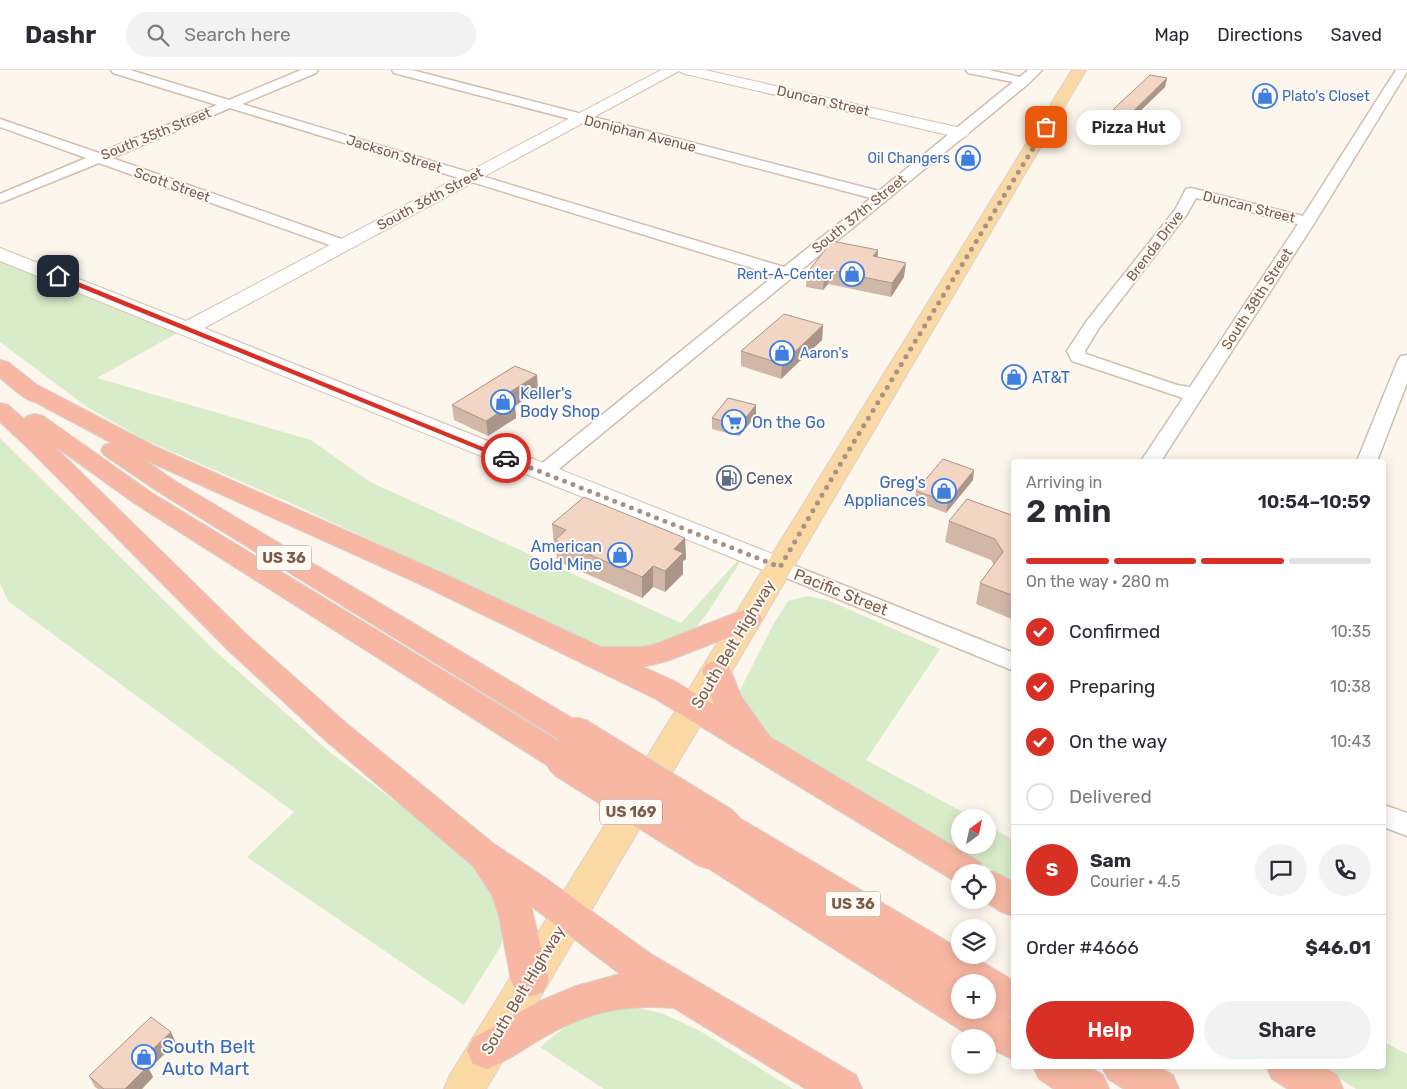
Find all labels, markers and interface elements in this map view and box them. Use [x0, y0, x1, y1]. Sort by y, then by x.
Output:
search box [126, 12, 476, 57]
text: Dashr [25, 21, 96, 49]
icon: search [144, 21, 172, 49]
text: Search here [184, 23, 291, 46]
text: Map [1154, 24, 1189, 46]
text: Directions [1217, 24, 1303, 46]
text: Saved [1331, 24, 1382, 46]
street label: Duncan Street [775, 82, 871, 120]
shop icon: Plato's Closet [1252, 83, 1278, 109]
place label: Plato's Closet [1282, 88, 1370, 105]
street label: South 35th Street [98, 104, 214, 164]
pin [1025, 106, 1067, 148]
callout: Pizza Hut [1076, 110, 1181, 144]
street label: Doniphan Avenue [582, 112, 698, 156]
icon: bag [1032, 113, 1060, 141]
text: Pizza Hut [1091, 118, 1166, 137]
street label: Jackson Street [344, 131, 444, 177]
shop icon: Oil Changers [955, 145, 981, 171]
place label: Oil Changers [868, 150, 950, 167]
street label: Scott Street [132, 164, 213, 206]
street label: South 36th Street [374, 164, 486, 234]
street label: South 37th Street [809, 171, 910, 257]
street label: Duncan Street [1201, 187, 1297, 227]
street label: Brenda Drive [1123, 207, 1187, 285]
street label: South 38th Street [1218, 245, 1296, 353]
pin [37, 255, 79, 297]
shop icon: Rent-A-Center [839, 261, 865, 287]
icon: home [44, 262, 72, 290]
place label: Rent-A-Center [737, 266, 835, 283]
shop icon: Aaron's [769, 340, 795, 366]
place label: Aaron's [800, 345, 848, 362]
shop icon: AT&T [1001, 364, 1027, 390]
place label: AT&T [1032, 368, 1070, 387]
place label: Keller's Body Shop [520, 384, 600, 421]
shop icon: Keller's Body Shop [490, 389, 516, 415]
supermarket icon: On the Go [721, 409, 747, 435]
place label: On the Go [752, 413, 825, 432]
courier [481, 433, 531, 483]
icon: car [492, 444, 520, 472]
fuel station icon: Cenex [716, 465, 742, 491]
place label: Cenex [746, 469, 793, 488]
place label: Greg's Appliances [844, 473, 926, 510]
text: Arriving in [1026, 473, 1102, 492]
shop icon: Greg's Appliances [931, 478, 957, 504]
text: 10:54–10:59 [1258, 490, 1371, 513]
text: 2 min [1026, 492, 1111, 530]
place label: American Gold Mine [529, 537, 602, 574]
shop icon: American Gold Mine [607, 542, 633, 568]
road number: US 36 [256, 546, 312, 570]
street label: Pacific Street [791, 565, 891, 619]
text: On the way · 280 m [1026, 572, 1169, 591]
street label: South Belt Highway [687, 576, 779, 712]
icon: check [1026, 618, 1054, 646]
text: Confirmed [1069, 620, 1160, 643]
text: 10:35 [1331, 622, 1371, 641]
icon: check [1026, 673, 1054, 701]
text: Preparing [1069, 675, 1155, 698]
text: 10:38 [1330, 677, 1371, 696]
icon: check [1026, 728, 1054, 756]
text: On the way [1069, 730, 1167, 753]
text: 10:43 [1330, 732, 1371, 751]
text: Delivered [1069, 785, 1152, 808]
road number: US 169 [600, 800, 662, 824]
north arrow [951, 809, 996, 854]
map controls [951, 809, 996, 1074]
button: chat [1255, 844, 1307, 896]
button: phone [1319, 844, 1371, 896]
text: Sam [1090, 849, 1131, 872]
text: S [1046, 858, 1058, 881]
button: locate [951, 864, 996, 909]
text: Courier · 4.5 [1090, 872, 1180, 891]
road number: US 36 [826, 892, 880, 916]
button: layers [951, 919, 996, 964]
street label: South Belt Highway [477, 922, 569, 1058]
text: Order #4666 [1026, 936, 1139, 959]
text: $46.01 [1305, 936, 1371, 959]
button: + [951, 974, 996, 1019]
button: Help [1026, 1001, 1194, 1059]
button: Share [1204, 1001, 1371, 1059]
button: − [951, 1029, 996, 1074]
place label: South Belt Auto Mart [162, 1035, 256, 1080]
shop icon: South Belt Auto Mart [131, 1044, 157, 1070]

